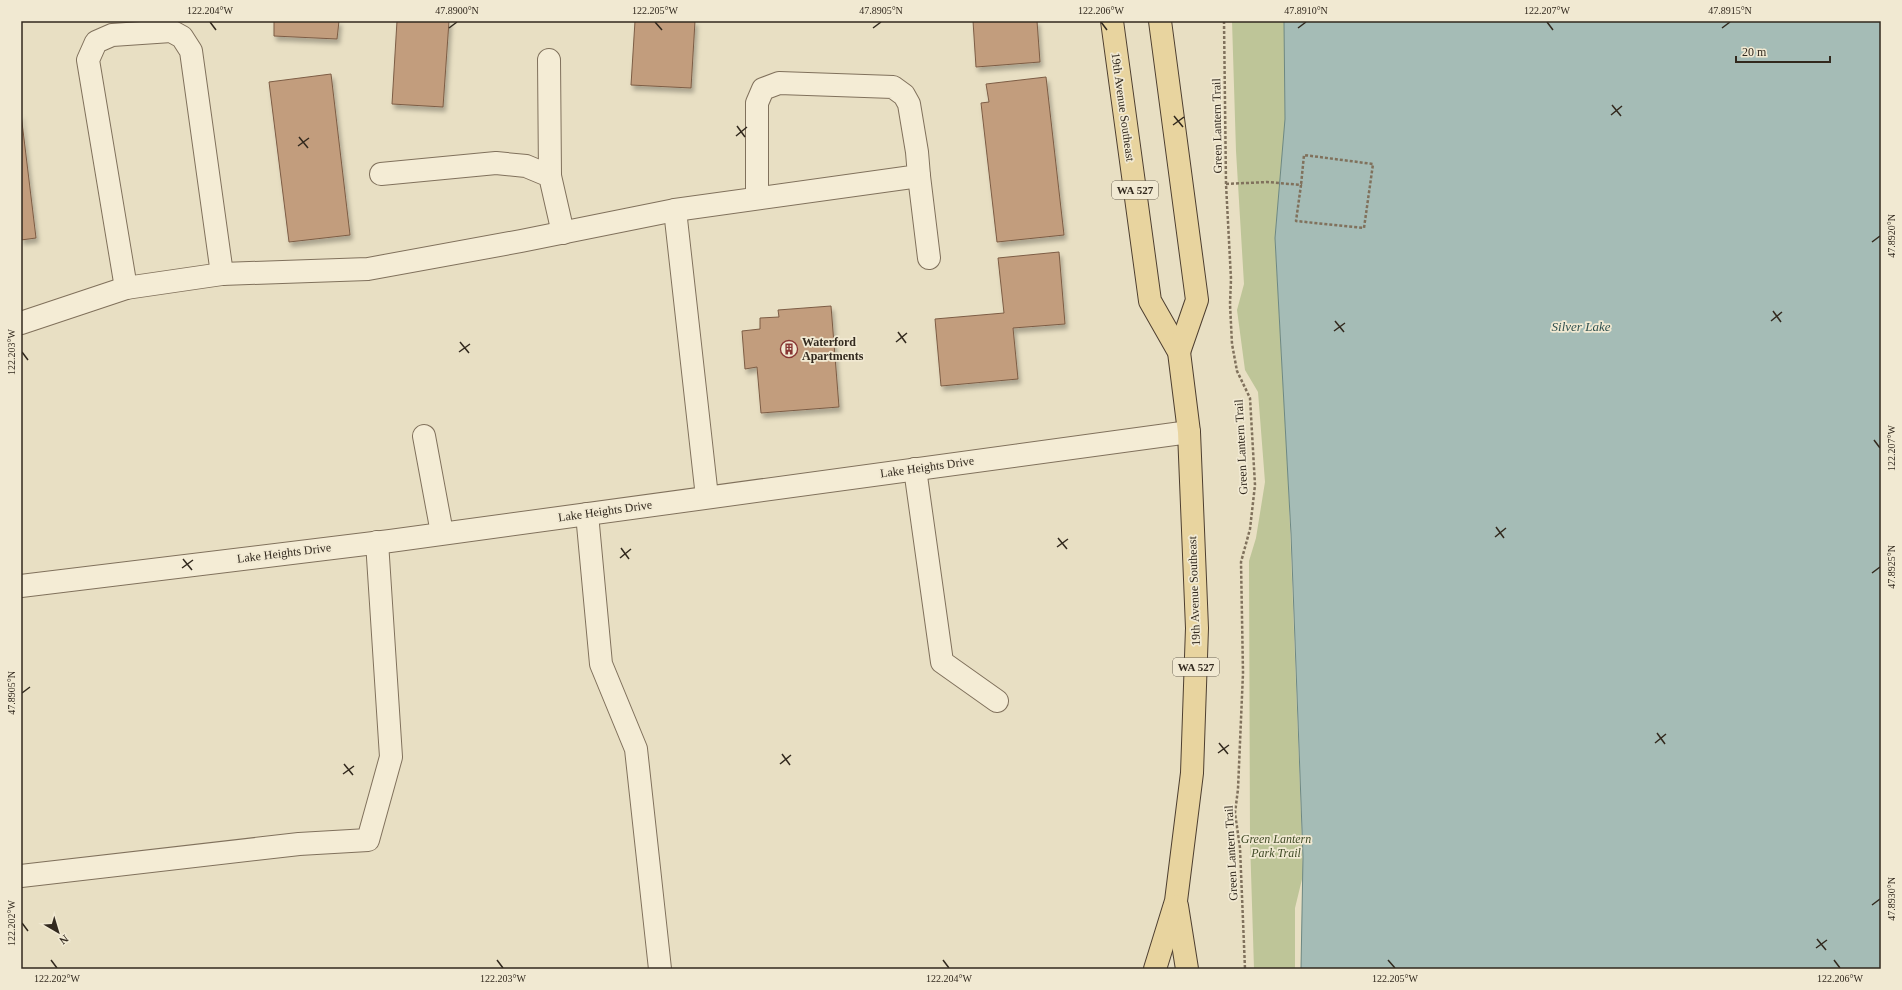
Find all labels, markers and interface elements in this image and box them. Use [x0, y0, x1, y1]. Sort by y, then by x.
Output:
text: 122.204°W [187, 5, 234, 16]
text: 47.8900°N [435, 5, 479, 16]
text: 122.205°W [632, 5, 679, 16]
text: 47.8905°N [859, 5, 903, 16]
text: 122.206°W [1078, 5, 1125, 16]
text: 47.8910°N [1284, 5, 1328, 16]
text: 122.207°W [1524, 5, 1571, 16]
text: 47.8915°N [1708, 5, 1752, 16]
scale bar [1736, 38, 1830, 64]
text: 20 m [1742, 45, 1767, 59]
street label: 19th Avenue Southeast [1108, 52, 1138, 163]
street label: Green Lantern Trail [1209, 78, 1225, 174]
road number: WA 527 [1112, 181, 1158, 199]
text: 47.8920°N [1886, 214, 1897, 258]
water label: Silver Lake [1552, 319, 1611, 334]
text: 122.203°W [6, 328, 17, 375]
place label: Waterford Apartments [802, 335, 864, 363]
building icon: Waterford Apartments [779, 339, 799, 359]
street label: Green Lantern Trail [1231, 398, 1250, 495]
text: 122.207°W [1886, 424, 1897, 471]
street label: Lake Heights Drive [879, 453, 975, 481]
street label: Lake Heights Drive [557, 497, 653, 525]
street label: 19th Avenue Southeast [1185, 535, 1203, 646]
street label: Lake Heights Drive [236, 540, 332, 566]
text: 47.8925°N [1886, 545, 1897, 589]
road number: WA 527 [1173, 658, 1219, 676]
text: 47.8905°N [6, 671, 17, 715]
street label: Green Lantern Trail [1221, 804, 1240, 901]
park label: Green Lantern Park Trail [1241, 832, 1311, 860]
text: 47.8930°N [1886, 877, 1897, 921]
text: 122.202°W [6, 899, 17, 946]
north arrow [38, 912, 78, 952]
text: N [57, 933, 71, 947]
text: 122.202°W [34, 973, 81, 984]
text: 122.203°W [480, 973, 527, 984]
text: 122.204°W [926, 973, 973, 984]
text: 122.205°W [1372, 973, 1419, 984]
text: 122.206°W [1817, 973, 1864, 984]

